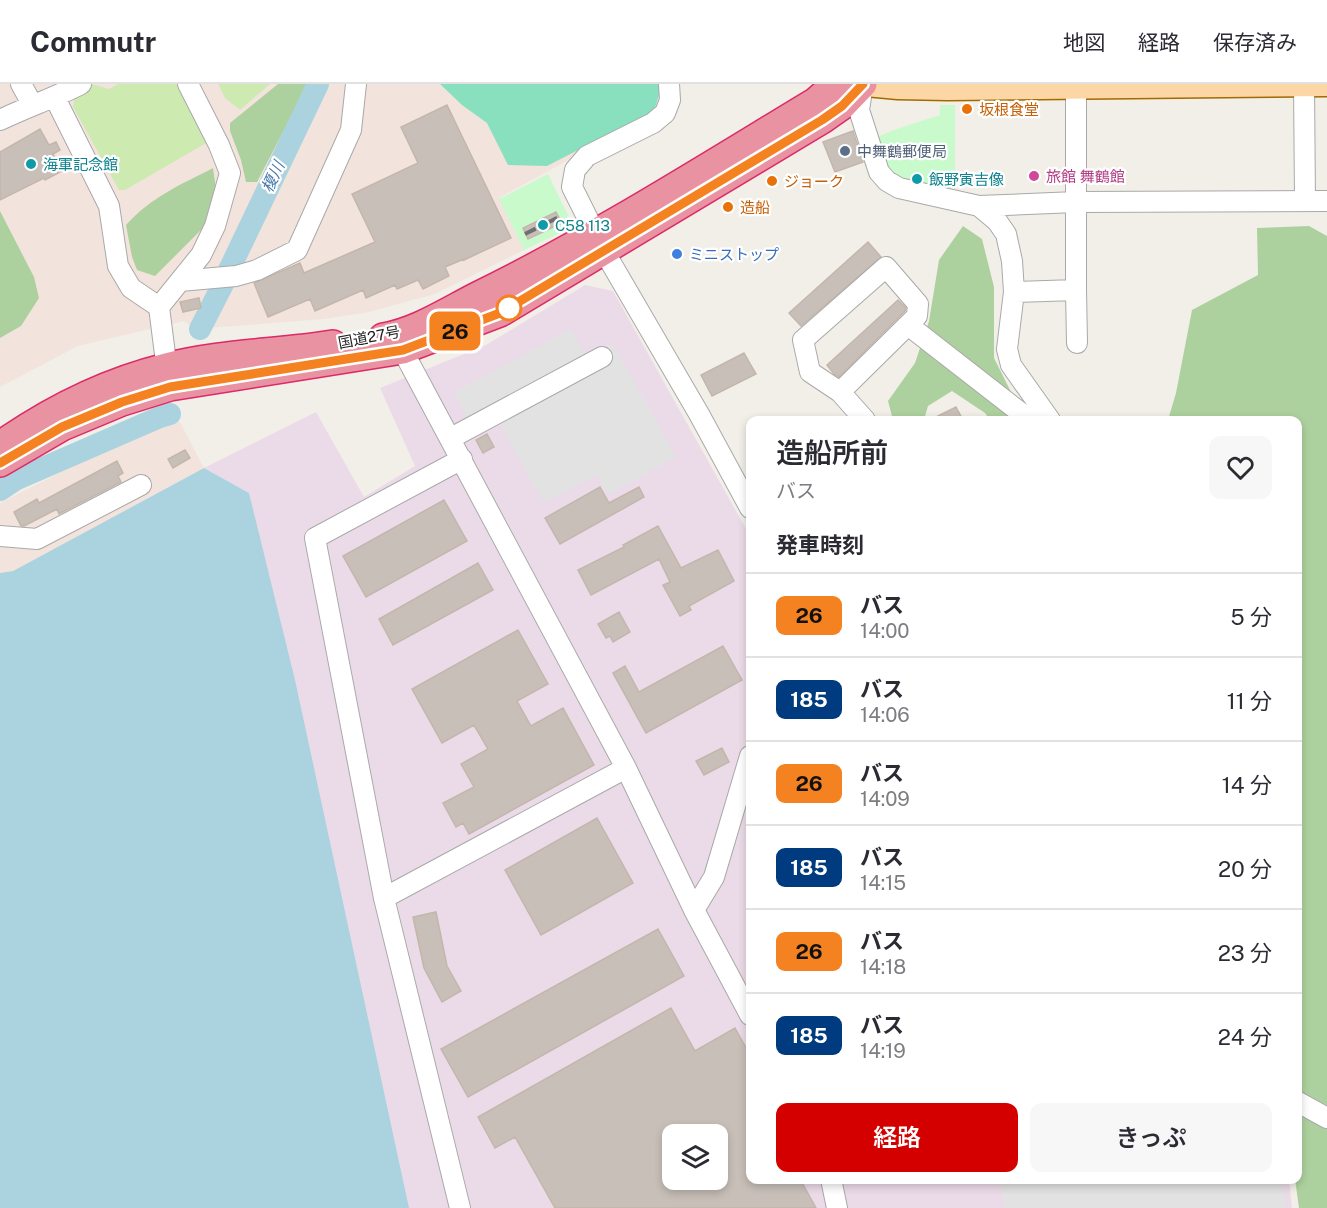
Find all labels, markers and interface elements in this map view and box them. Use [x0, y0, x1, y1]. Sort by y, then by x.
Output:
text: Commutr [30, 25, 156, 58]
text: 地図 [1063, 30, 1105, 55]
text: 経路 [1138, 30, 1180, 55]
text: 保存済み [1213, 30, 1297, 55]
place label: 坂根食堂 [979, 101, 1039, 118]
marker: 坂根食堂 [960, 102, 974, 116]
place label: 中舞鶴郵便局 [857, 143, 947, 160]
marker: 中舞鶴郵便局 [838, 144, 852, 158]
place label: 海軍記念館 [43, 156, 118, 173]
marker: 海軍記念館 [24, 157, 38, 171]
water label: 榎川 [258, 157, 289, 196]
place label: 旅館 舞鶴館 [1046, 168, 1125, 185]
marker: 旅館 舞鶴館 [1027, 169, 1041, 183]
place label: 飯野寅吉像 [929, 171, 1004, 188]
marker: 飯野寅吉像 [910, 172, 924, 186]
place label: ジョーク [784, 173, 844, 190]
marker: ジョーク [765, 174, 779, 188]
place label: 造船 [740, 199, 770, 216]
marker: 造船 [721, 200, 735, 214]
place label: C58 113 [555, 217, 610, 234]
marker: C58 113 [536, 218, 550, 232]
place label: ミニストップ [689, 246, 779, 263]
marker: ミニストップ [670, 247, 684, 261]
unlabelled marker [496, 295, 522, 321]
line badge: 26 [428, 312, 482, 350]
text: 26 [441, 319, 469, 344]
street label: 国道27号 [336, 323, 402, 351]
text: 造船所前 [776, 436, 888, 469]
button: heart [1209, 436, 1272, 499]
text: バス [776, 479, 816, 503]
text: 発車時刻 [776, 532, 864, 558]
text: バス [860, 592, 904, 618]
text: 26 [795, 603, 823, 628]
text: 5 分 [1231, 604, 1272, 630]
text: 14:00 [860, 619, 910, 643]
text: バス [860, 676, 904, 702]
text: 185 [790, 687, 828, 712]
text: 11 分 [1227, 688, 1272, 714]
text: 14:06 [860, 703, 910, 727]
text: バス [860, 760, 904, 786]
text: 26 [795, 771, 823, 796]
text: 14 分 [1222, 772, 1272, 798]
text: 14:09 [860, 787, 910, 811]
text: バス [860, 844, 904, 870]
text: 185 [790, 855, 828, 880]
text: 20 分 [1218, 856, 1272, 882]
text: 14:15 [860, 871, 906, 895]
text: バス [860, 928, 904, 954]
text: 26 [795, 939, 823, 964]
text: 23 分 [1218, 940, 1272, 966]
text: 14:18 [860, 955, 906, 979]
text: バス [860, 1012, 904, 1038]
text: 185 [790, 1023, 828, 1048]
text: 24 分 [1218, 1024, 1272, 1050]
text: 14:19 [860, 1039, 906, 1063]
button: 経路 [776, 1103, 1018, 1172]
button: きっぷ [1030, 1103, 1272, 1172]
map controls [662, 1124, 728, 1190]
button: layers [662, 1124, 728, 1190]

